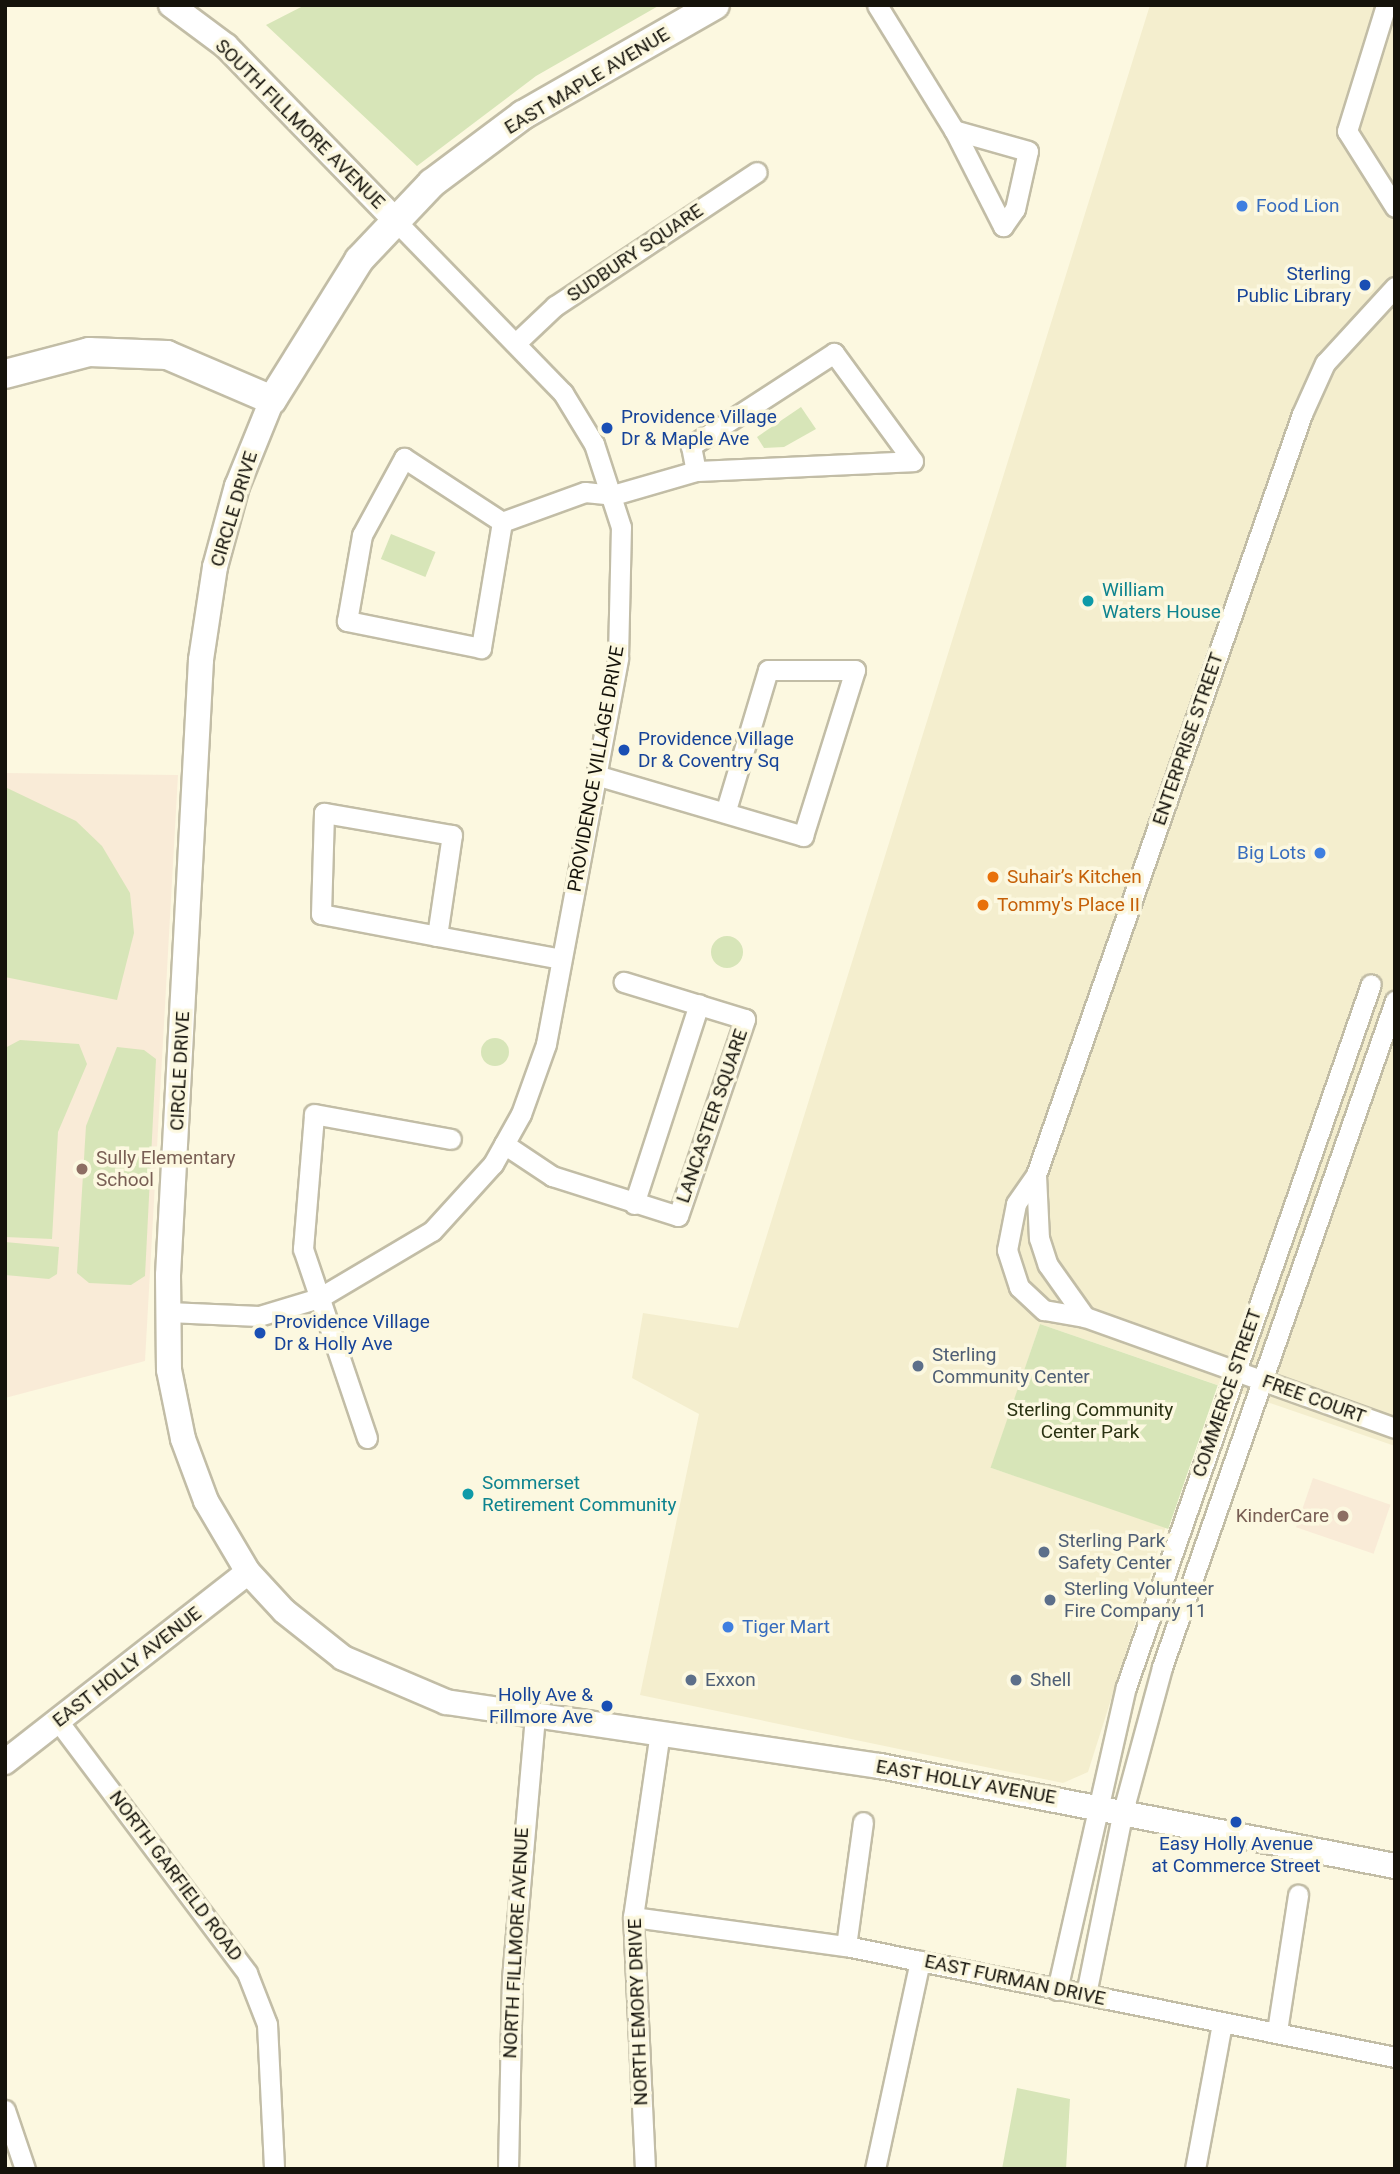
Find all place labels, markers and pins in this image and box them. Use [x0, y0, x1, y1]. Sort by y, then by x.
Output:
place label: Food Lion [1256, 195, 1340, 217]
marker: Food Lion [1234, 198, 1250, 214]
place label: Sterling Public Library [1236, 263, 1351, 307]
marker: Sterling Public Library [1357, 277, 1373, 293]
place label: Providence Village Dr & Maple Ave [621, 406, 777, 450]
marker: Providence Village Dr & Maple Ave [599, 420, 615, 436]
place label: William Waters House [1102, 579, 1221, 623]
marker: William Waters House [1080, 593, 1096, 609]
place label: Providence Village Dr & Coventry Sq [638, 728, 794, 772]
marker: Providence Village Dr & Coventry Sq [616, 742, 632, 758]
place label: Big Lots [1237, 842, 1306, 864]
marker: Big Lots [1312, 845, 1328, 861]
place label: Suhair’s Kitchen [1007, 866, 1142, 888]
marker: Suhair’s Kitchen [985, 869, 1001, 885]
place label: Tommy's Place II [997, 894, 1140, 916]
marker: Tommy's Place II [975, 897, 991, 913]
place label: Sully Elementary School [96, 1147, 236, 1191]
marker: Sully Elementary School [74, 1161, 90, 1177]
place label: Providence Village Dr & Holly Ave [274, 1311, 430, 1355]
marker: Providence Village Dr & Holly Ave [252, 1325, 268, 1341]
place label: Sterling Community Center [932, 1344, 1090, 1388]
marker: Sterling Community Center [910, 1358, 926, 1374]
place label: Sommerset Retirement Community [482, 1472, 676, 1516]
marker: Sommerset Retirement Community [460, 1486, 476, 1502]
place label: KinderCare [1236, 1505, 1329, 1527]
marker: KinderCare [1335, 1508, 1351, 1524]
place label: Sterling Park Safety Center [1058, 1530, 1172, 1574]
marker: Sterling Park Safety Center [1036, 1544, 1052, 1560]
place label: Sterling Volunteer Fire Company 11 [1064, 1578, 1214, 1622]
marker: Sterling Volunteer Fire Company 11 [1042, 1592, 1058, 1608]
place label: Tiger Mart [742, 1616, 830, 1638]
marker: Tiger Mart [720, 1619, 736, 1635]
place label: Exxon [705, 1669, 756, 1691]
place label: Shell [1030, 1669, 1071, 1691]
marker: Exxon [683, 1672, 699, 1688]
marker: Shell [1008, 1672, 1024, 1688]
place label: Holly Ave & Fillmore Ave [489, 1684, 593, 1728]
marker: Holly Ave & Fillmore Ave [599, 1698, 615, 1714]
marker: Easy Holly Avenue at Commerce Street [1228, 1814, 1244, 1830]
place label: Easy Holly Avenue at Commerce Street [1152, 1833, 1320, 1877]

